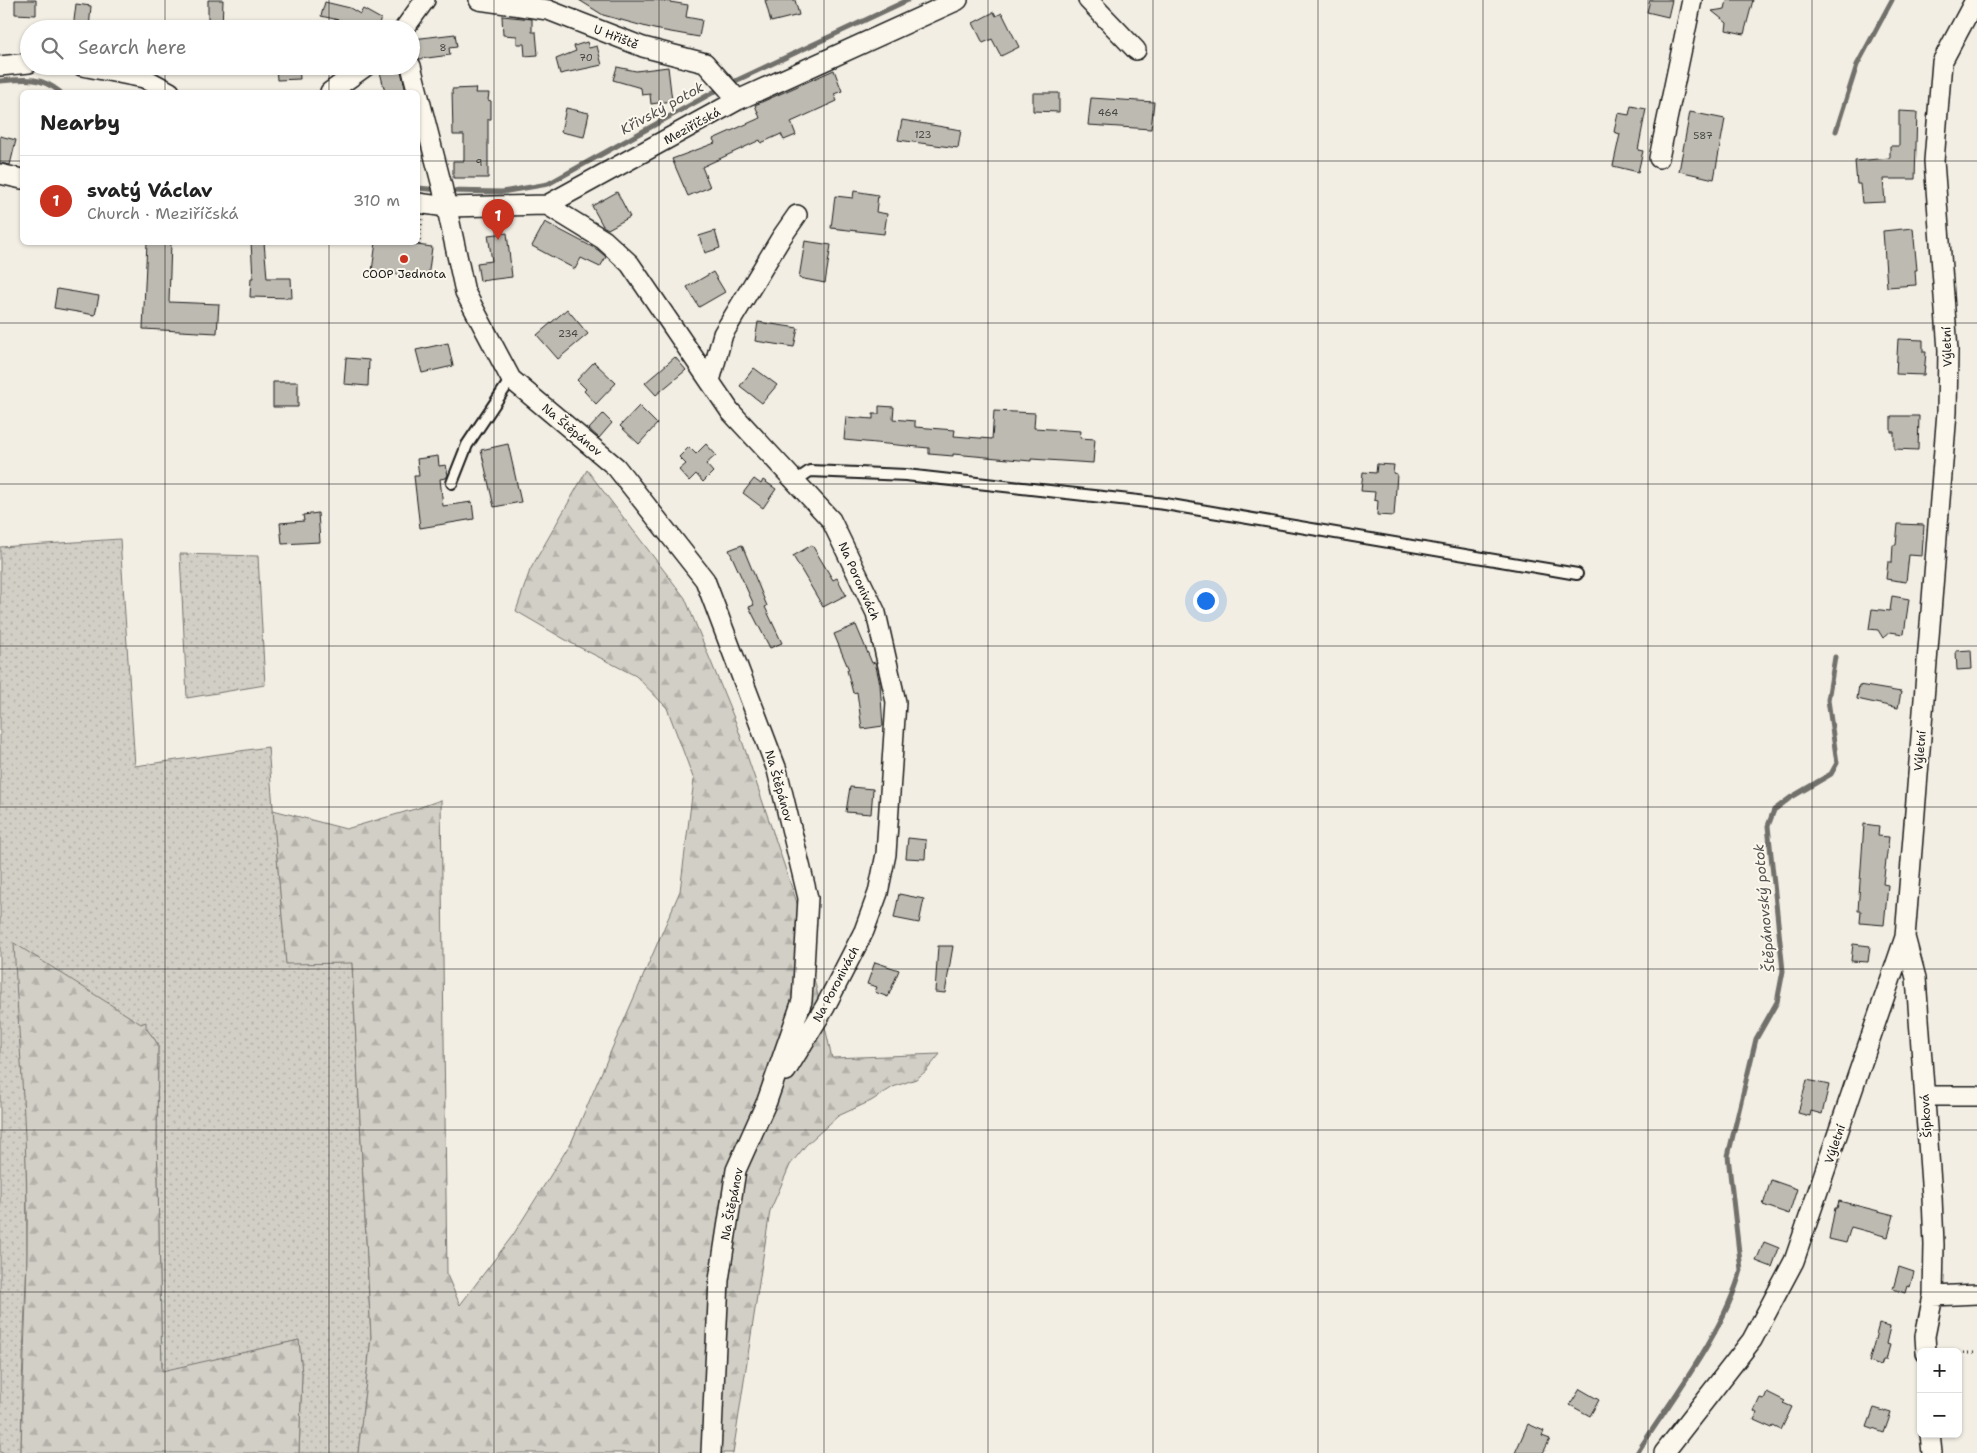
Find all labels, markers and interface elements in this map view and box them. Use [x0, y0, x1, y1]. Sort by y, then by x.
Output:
search box [20, 20, 420, 75]
street label: U Hřiště [591, 21, 641, 53]
icon: search [38, 34, 66, 62]
text: Search here [78, 35, 187, 60]
house number: 8 [440, 41, 447, 54]
house number: 70 [579, 51, 593, 64]
water label: Křivský potok [617, 78, 707, 138]
street label: Meziříčská [661, 104, 724, 148]
house number: 464 [1098, 106, 1118, 119]
text: Nearby [40, 109, 120, 137]
house number: 123 [914, 128, 932, 141]
house number: 587 [1693, 129, 1713, 142]
house number: 9 [476, 156, 483, 169]
text: svatý Václav [87, 178, 213, 203]
text: 1 [52, 190, 60, 211]
text: 310 m [353, 190, 400, 211]
pin: 1 [482, 199, 514, 240]
text: Church · Meziříčská [87, 203, 239, 224]
marker: COOP Jednota [398, 253, 410, 265]
place label: COOP Jednota [362, 266, 446, 282]
street label: Výletní [1938, 326, 1956, 367]
house number: 234 [558, 327, 578, 340]
street label: Na Štěpánov [539, 400, 606, 460]
street label: Na Poronivách [835, 539, 883, 623]
your location [1193, 588, 1219, 614]
street label: Výletní [1910, 730, 1930, 772]
street label: Na Štěpánov [761, 748, 797, 824]
water label: Štěpánovský potok [1749, 843, 1779, 973]
street label: Na Poronivách [809, 943, 863, 1025]
street label: Šípková [1916, 1093, 1936, 1138]
street label: Výletní [1821, 1122, 1849, 1166]
street label: Na Štěpánov [717, 1166, 747, 1242]
map controls [1917, 1348, 1962, 1438]
button: + [1917, 1348, 1962, 1393]
button: − [1917, 1393, 1962, 1438]

